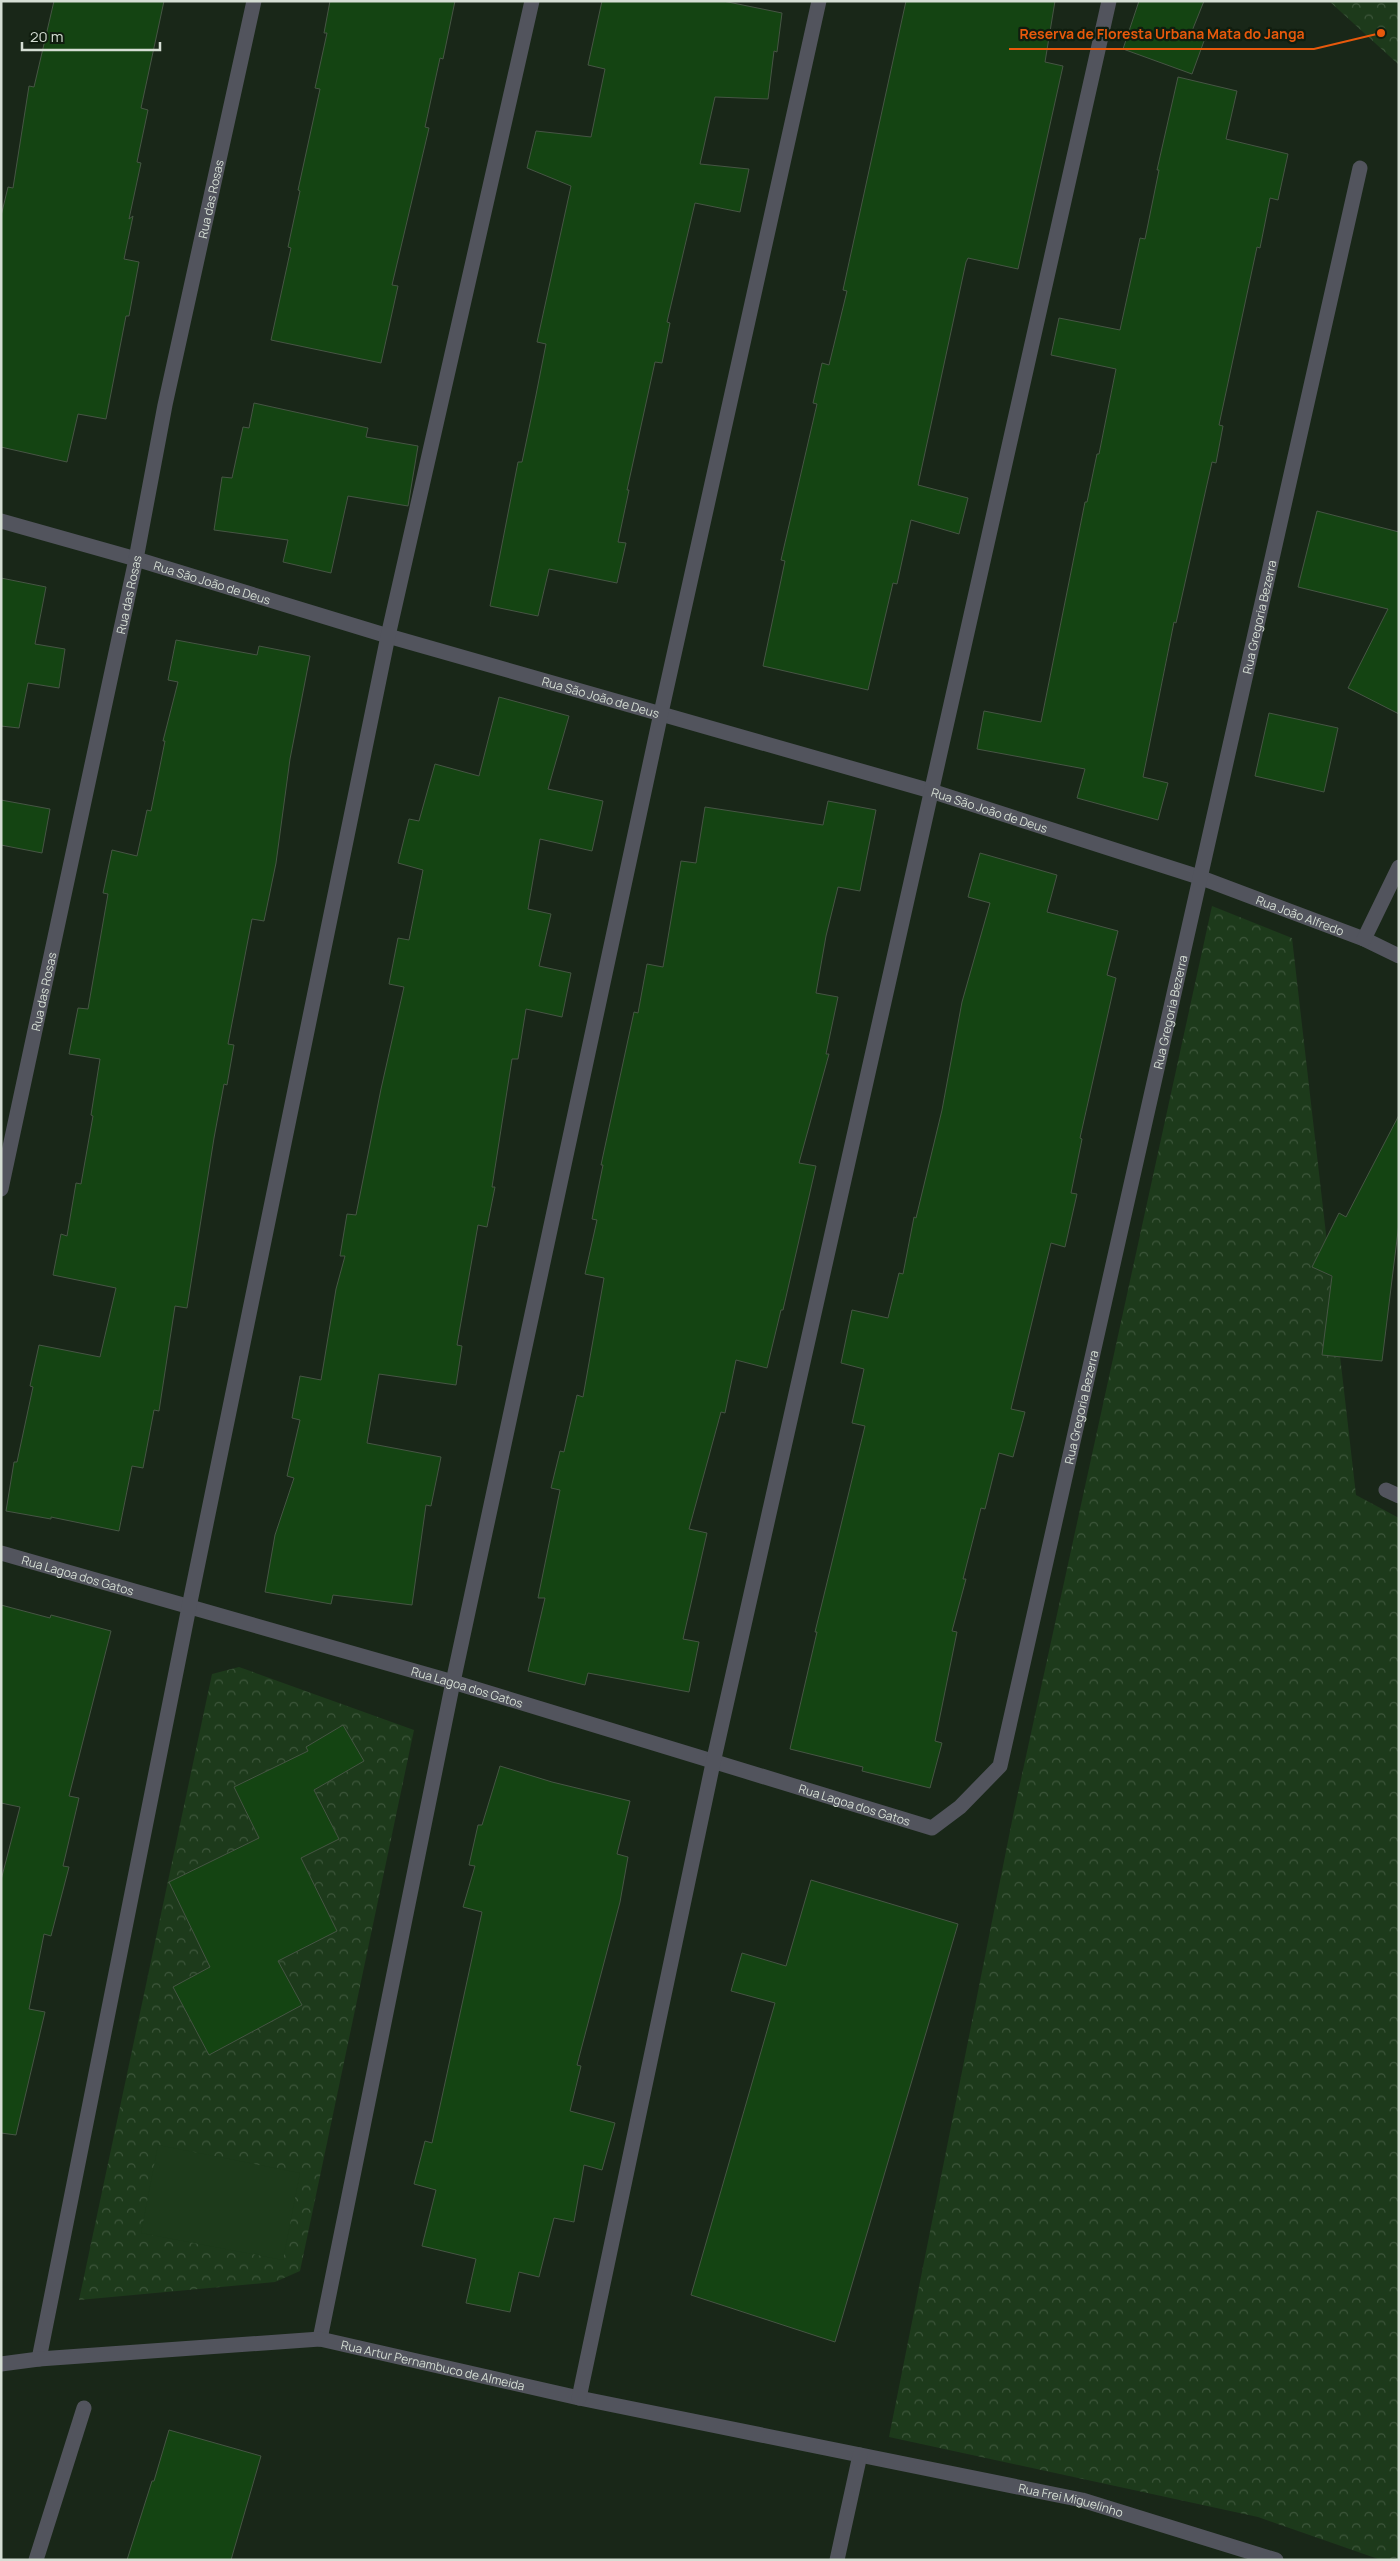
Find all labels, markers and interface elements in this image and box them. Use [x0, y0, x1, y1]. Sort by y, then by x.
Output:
scale bar [22, 20, 160, 52]
callout: Reserva de Floresta Urbana Mata do Janga [1009, 20, 1314, 49]
text: Reserva de Floresta Urbana Mata do Janga [1019, 24, 1305, 43]
text: 20 m [30, 26, 63, 47]
street label: Rua das Rosas [193, 158, 227, 240]
street label: Rua das Rosas [112, 554, 145, 636]
street label: Rua São João de Deus [152, 556, 273, 608]
street label: Rua Gregoria Bezerra [1238, 558, 1280, 675]
street label: Rua São João de Deus [540, 672, 661, 722]
street label: Rua São João de Deus [929, 783, 1050, 836]
street label: Rua João Alfredo [1254, 891, 1347, 939]
street label: Rua das Rosas [27, 950, 60, 1032]
street label: Rua Gregoria Bezerra [1149, 953, 1191, 1071]
street label: Rua Gregoria Bezerra [1060, 1348, 1102, 1466]
street label: Rua Lagoa dos Gatos [20, 1551, 136, 1599]
street label: Rua Lagoa dos Gatos [409, 1662, 525, 1711]
street label: Rua Lagoa dos Gatos [797, 1779, 913, 1829]
street label: Rua Artur Pernambuco de Almeida [340, 2336, 527, 2394]
street label: Rua Frei Miguelinho [1017, 2479, 1125, 2521]

